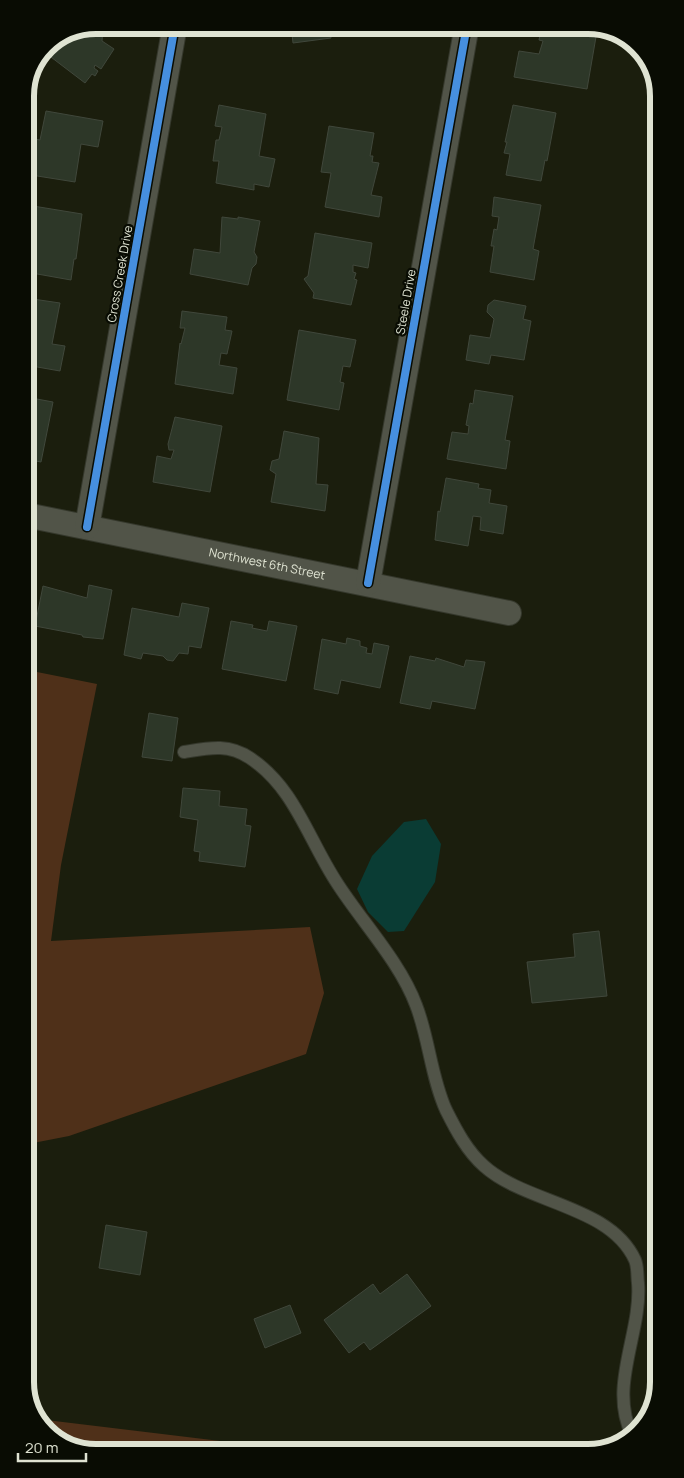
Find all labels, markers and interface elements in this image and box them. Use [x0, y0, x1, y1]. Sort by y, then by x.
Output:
street label: Cross Creek Drive [103, 224, 136, 324]
street label: Steele Drive [391, 268, 420, 336]
street label: Northwest 6th Street [208, 543, 327, 584]
scale bar [18, 1430, 85, 1462]
text: 20 m [25, 1437, 58, 1458]

